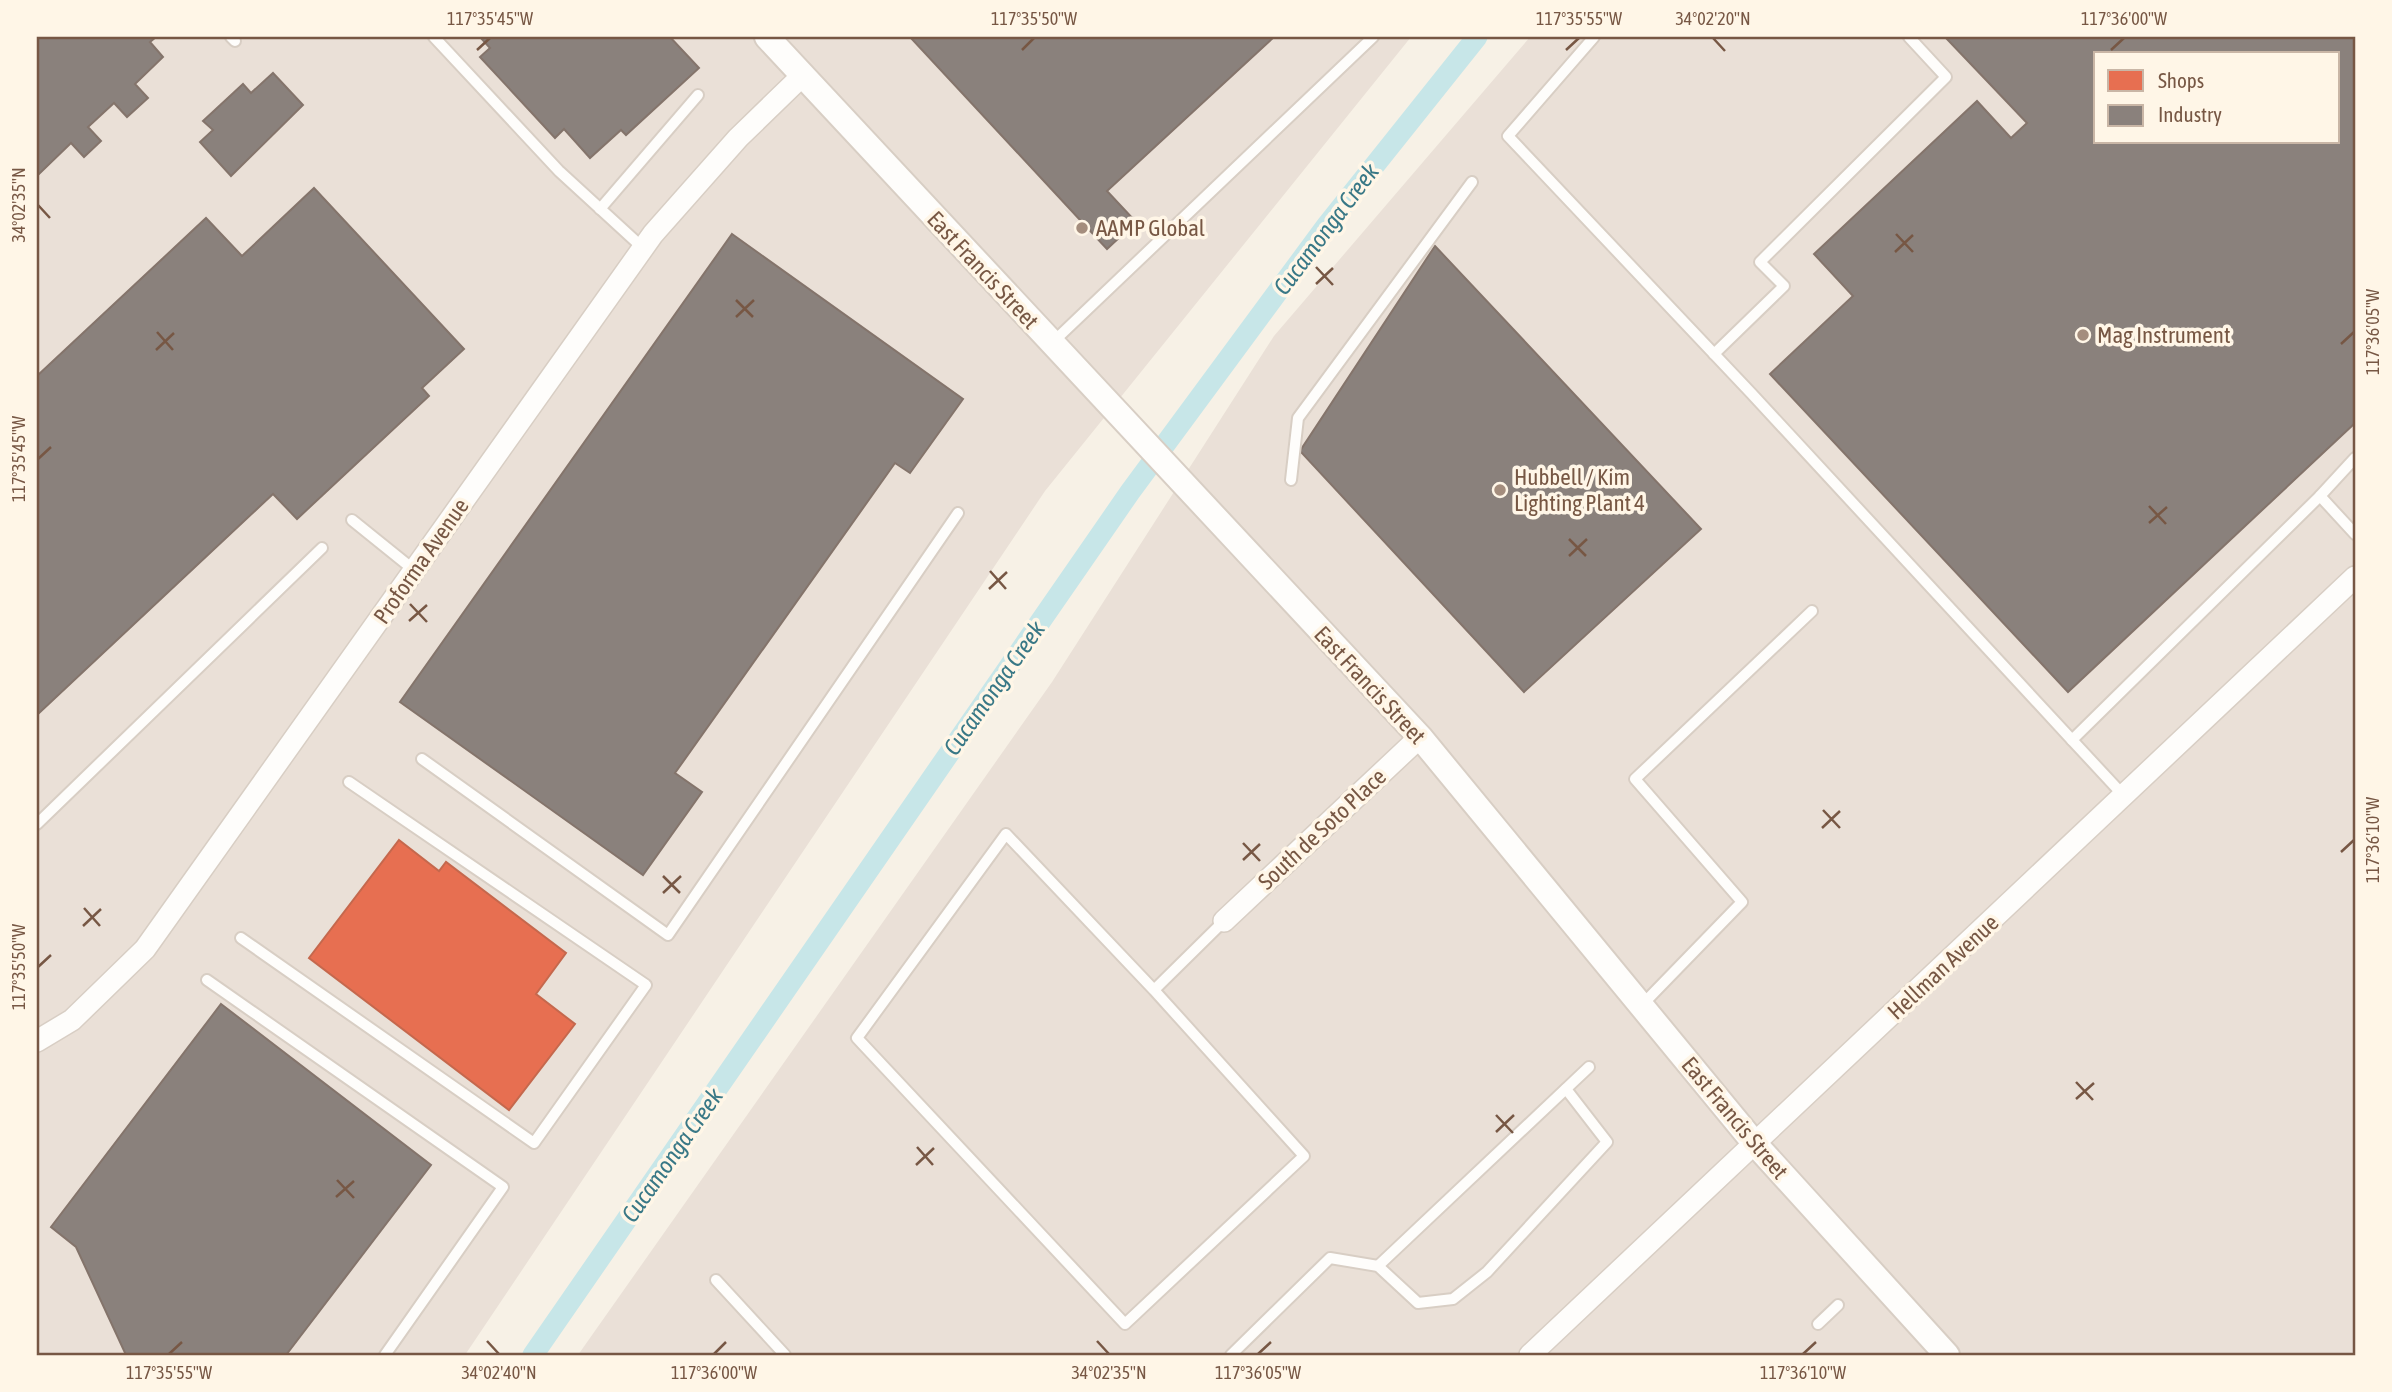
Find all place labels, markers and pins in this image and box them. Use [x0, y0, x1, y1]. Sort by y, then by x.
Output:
place label: AAMP Global [1096, 215, 1205, 241]
marker: AAMP Global [1074, 220, 1090, 236]
place label: Mag Instrument [2097, 322, 2231, 348]
marker: Mag Instrument [2075, 327, 2091, 343]
place label: Hubbell / Kim Lighting Plant 4 [1514, 464, 1645, 516]
marker: Hubbell / Kim Lighting Plant 4 [1492, 482, 1508, 498]

